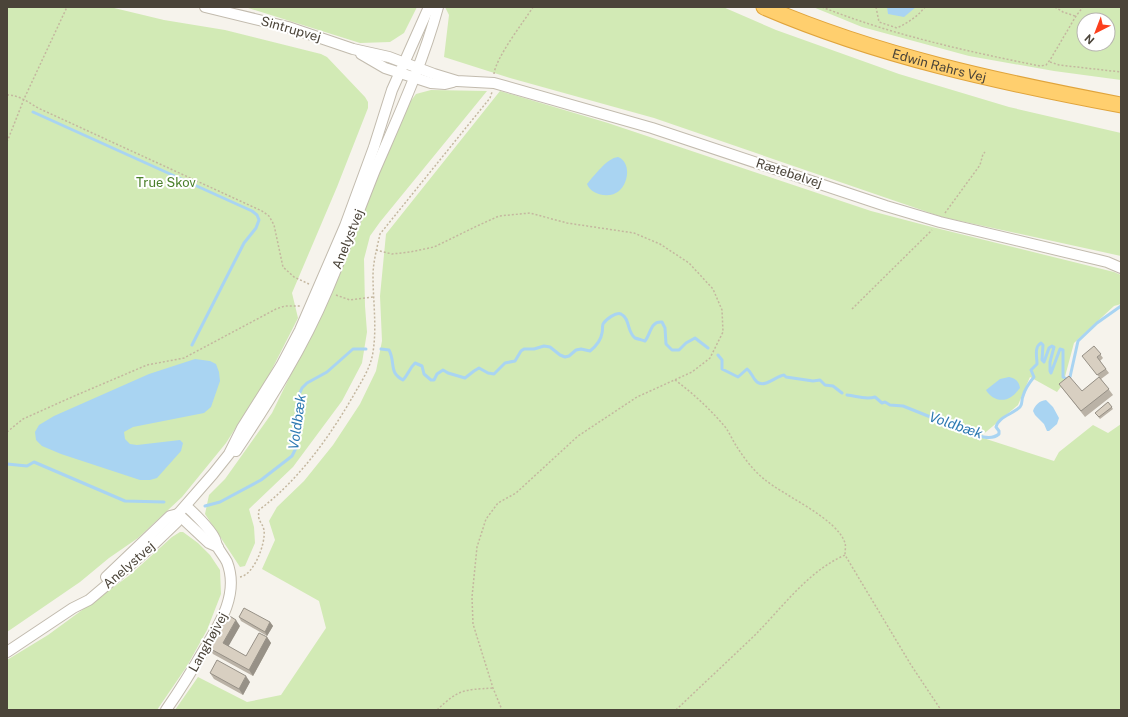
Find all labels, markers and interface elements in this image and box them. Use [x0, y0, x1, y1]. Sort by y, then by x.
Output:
north arrow [1076, 12, 1116, 52]
street label: Sintrupvej [259, 13, 323, 45]
text: N [1082, 32, 1097, 47]
street label: Edwin Rahrs Vej [891, 46, 988, 85]
street label: Rætebølvej [754, 155, 824, 191]
park label: True Skov [136, 175, 196, 190]
street label: Anelystvej [329, 207, 367, 271]
water label: Voldbæk [285, 393, 309, 451]
water label: Voldbæk [927, 408, 985, 442]
street label: Anelystvej [100, 539, 158, 591]
street label: Langhøjvej [185, 610, 231, 674]

